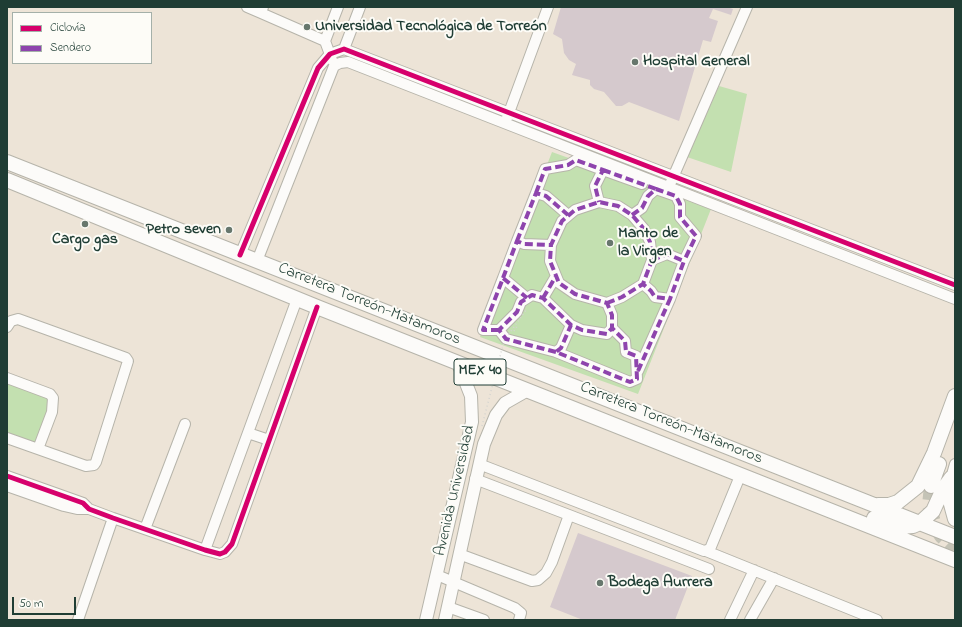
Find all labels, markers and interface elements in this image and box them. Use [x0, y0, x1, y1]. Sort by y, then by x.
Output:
legend [12, 12, 152, 64]
place label: Universidad Tecnológica de Torreón [315, 17, 547, 37]
text: Ciclovía [50, 19, 86, 37]
marker: Universidad Tecnológica de Torreón [302, 22, 312, 32]
text: Sendero [50, 39, 91, 57]
place label: Hospital General [643, 52, 750, 72]
marker: Hospital General [630, 57, 640, 67]
marker: Cargo gas [80, 219, 90, 229]
place label: Petro seven [146, 220, 221, 240]
place label: Manto de la Virgen [618, 224, 678, 262]
marker: Petro seven [224, 225, 234, 235]
place label: Cargo gas [52, 230, 118, 250]
marker: Manto de la Virgen [605, 238, 615, 248]
street label: Carretera Torreón-Matamoros [275, 260, 463, 350]
road number: MEX 40 [454, 359, 506, 385]
street label: Carretera Torreón-Matamoros [577, 379, 765, 469]
street label: Avenida Universidad [432, 424, 480, 558]
place label: Bodega Aurrera [608, 573, 713, 593]
marker: Bodega Aurrera [595, 578, 605, 588]
scale bar [14, 589, 78, 615]
text: 50 m [19, 595, 43, 613]

